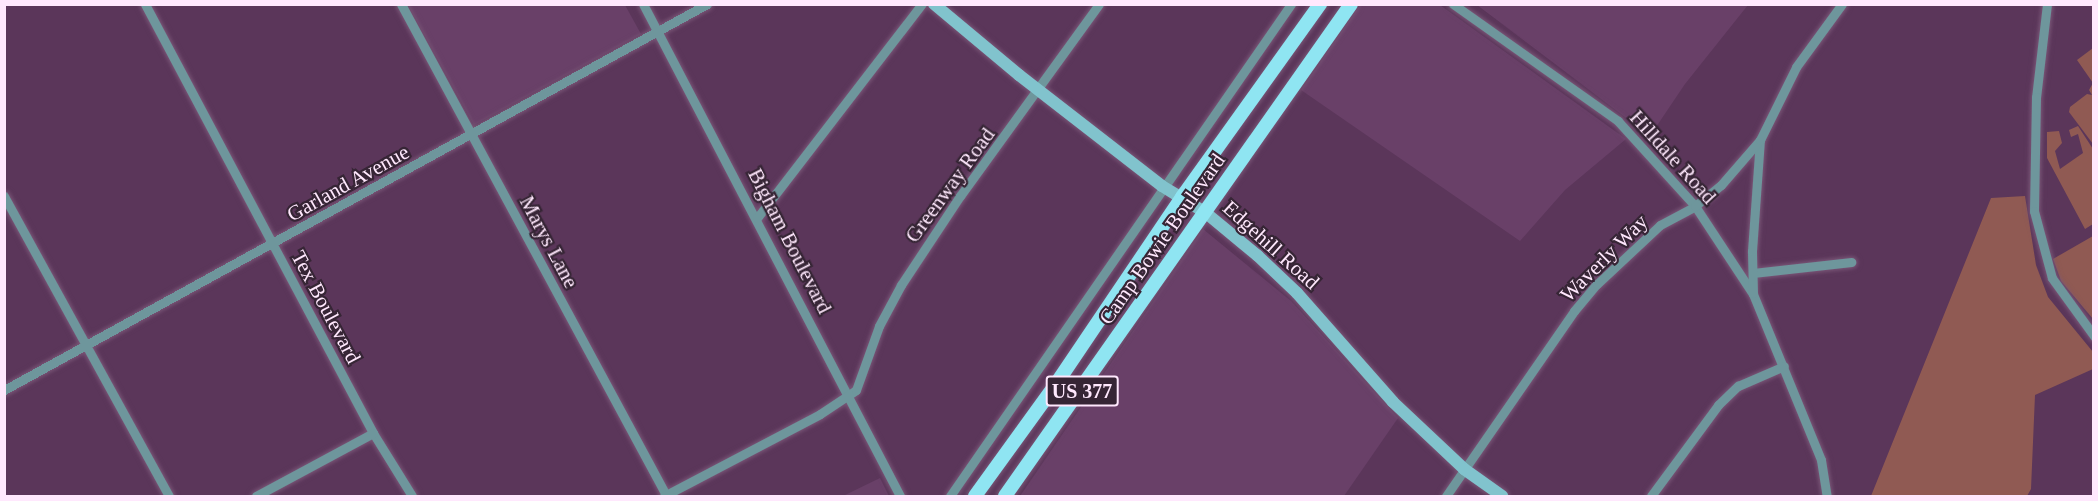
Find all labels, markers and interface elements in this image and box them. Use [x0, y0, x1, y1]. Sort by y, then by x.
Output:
street label: Hilldale Road [1624, 105, 1722, 209]
street label: Greenway Road [900, 123, 1000, 247]
street label: Garland Avenue [282, 139, 414, 227]
street label: Camp Bowie Boulevard [1093, 149, 1231, 329]
street label: Bigham Boulevard [743, 164, 837, 318]
street label: Marys Lane [514, 192, 584, 292]
street label: Edgehill Road [1218, 195, 1324, 295]
street label: Waverly Way [1555, 209, 1653, 307]
street label: Tex Boulevard [286, 246, 366, 368]
road number: US 377 [1044, 374, 1120, 408]

